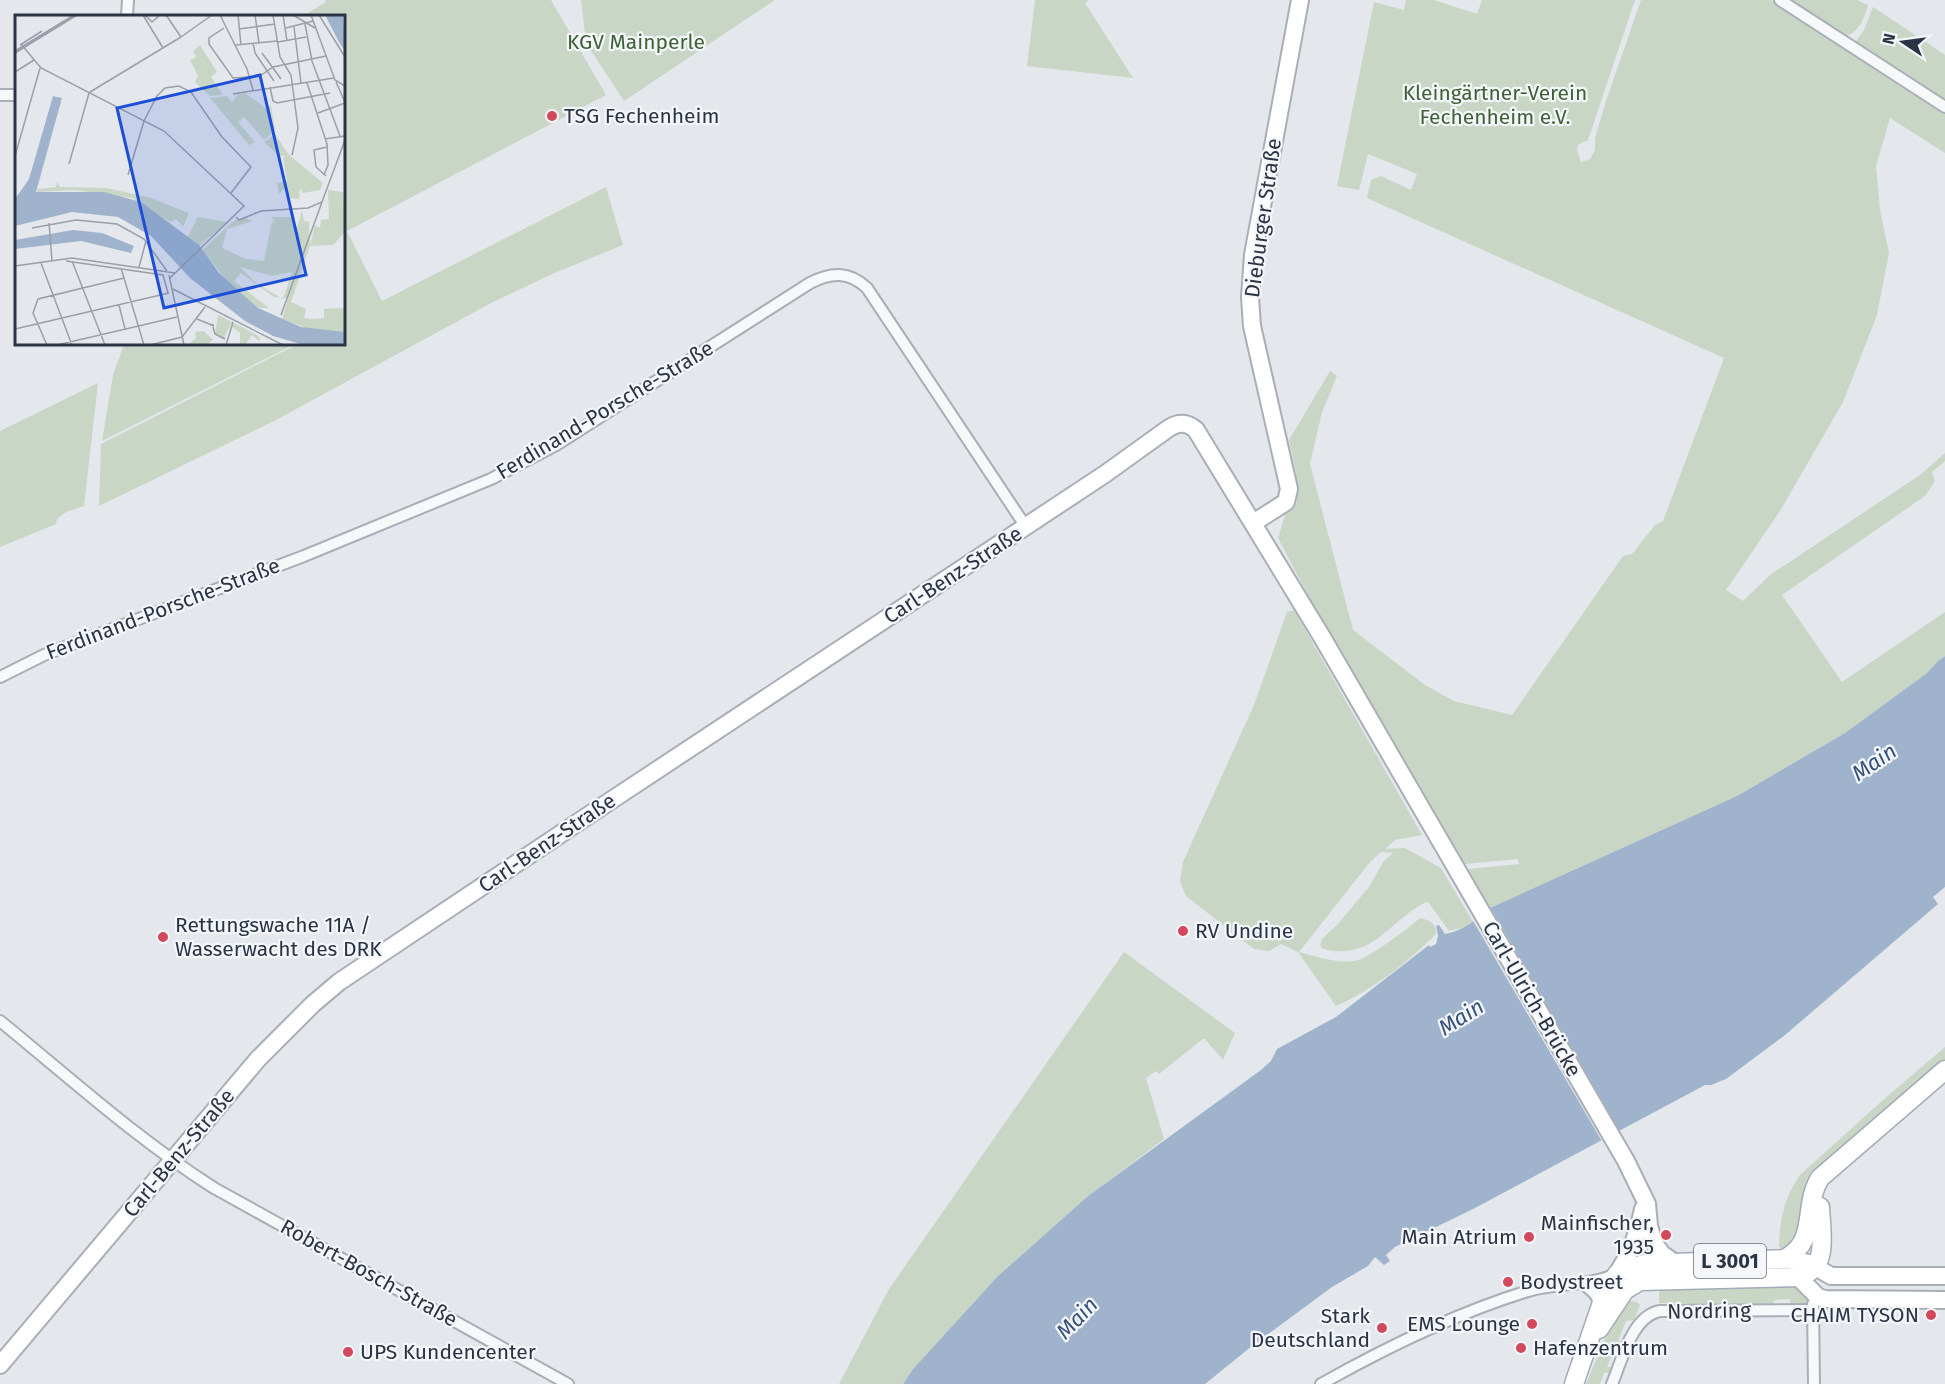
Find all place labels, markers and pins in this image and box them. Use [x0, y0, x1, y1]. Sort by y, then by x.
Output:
place label: TSG Fechenheim [564, 103, 719, 129]
marker: TSG Fechenheim [545, 109, 559, 123]
place label: Rettungswache 11A / Wasserwacht des DRK [175, 912, 382, 962]
place label: RV Undine [1195, 918, 1293, 944]
marker: RV Undine [1176, 924, 1190, 938]
marker: Rettungswache 11A / Wasserwacht des DRK [156, 930, 170, 944]
place label: Mainfischer, 1935 [1541, 1210, 1654, 1260]
place label: Main Atrium [1402, 1224, 1517, 1250]
marker: Mainfischer, 1935 [1659, 1228, 1673, 1242]
marker: Main Atrium [1522, 1230, 1536, 1244]
place label: Bodystreet [1520, 1269, 1624, 1295]
marker: Bodystreet [1501, 1275, 1515, 1289]
place label: CHAIM TYSON [1791, 1302, 1919, 1328]
place label: Stark Deutschland [1251, 1303, 1370, 1353]
marker: CHAIM TYSON [1924, 1308, 1938, 1322]
place label: EMS Lounge [1407, 1311, 1520, 1337]
marker: EMS Lounge [1525, 1317, 1539, 1331]
marker: Stark Deutschland [1375, 1321, 1389, 1335]
place label: Hafenzentrum [1533, 1335, 1668, 1361]
place label: UPS Kundencenter [360, 1339, 536, 1365]
marker: Hafenzentrum [1514, 1341, 1528, 1355]
marker: UPS Kundencenter [341, 1345, 355, 1359]

